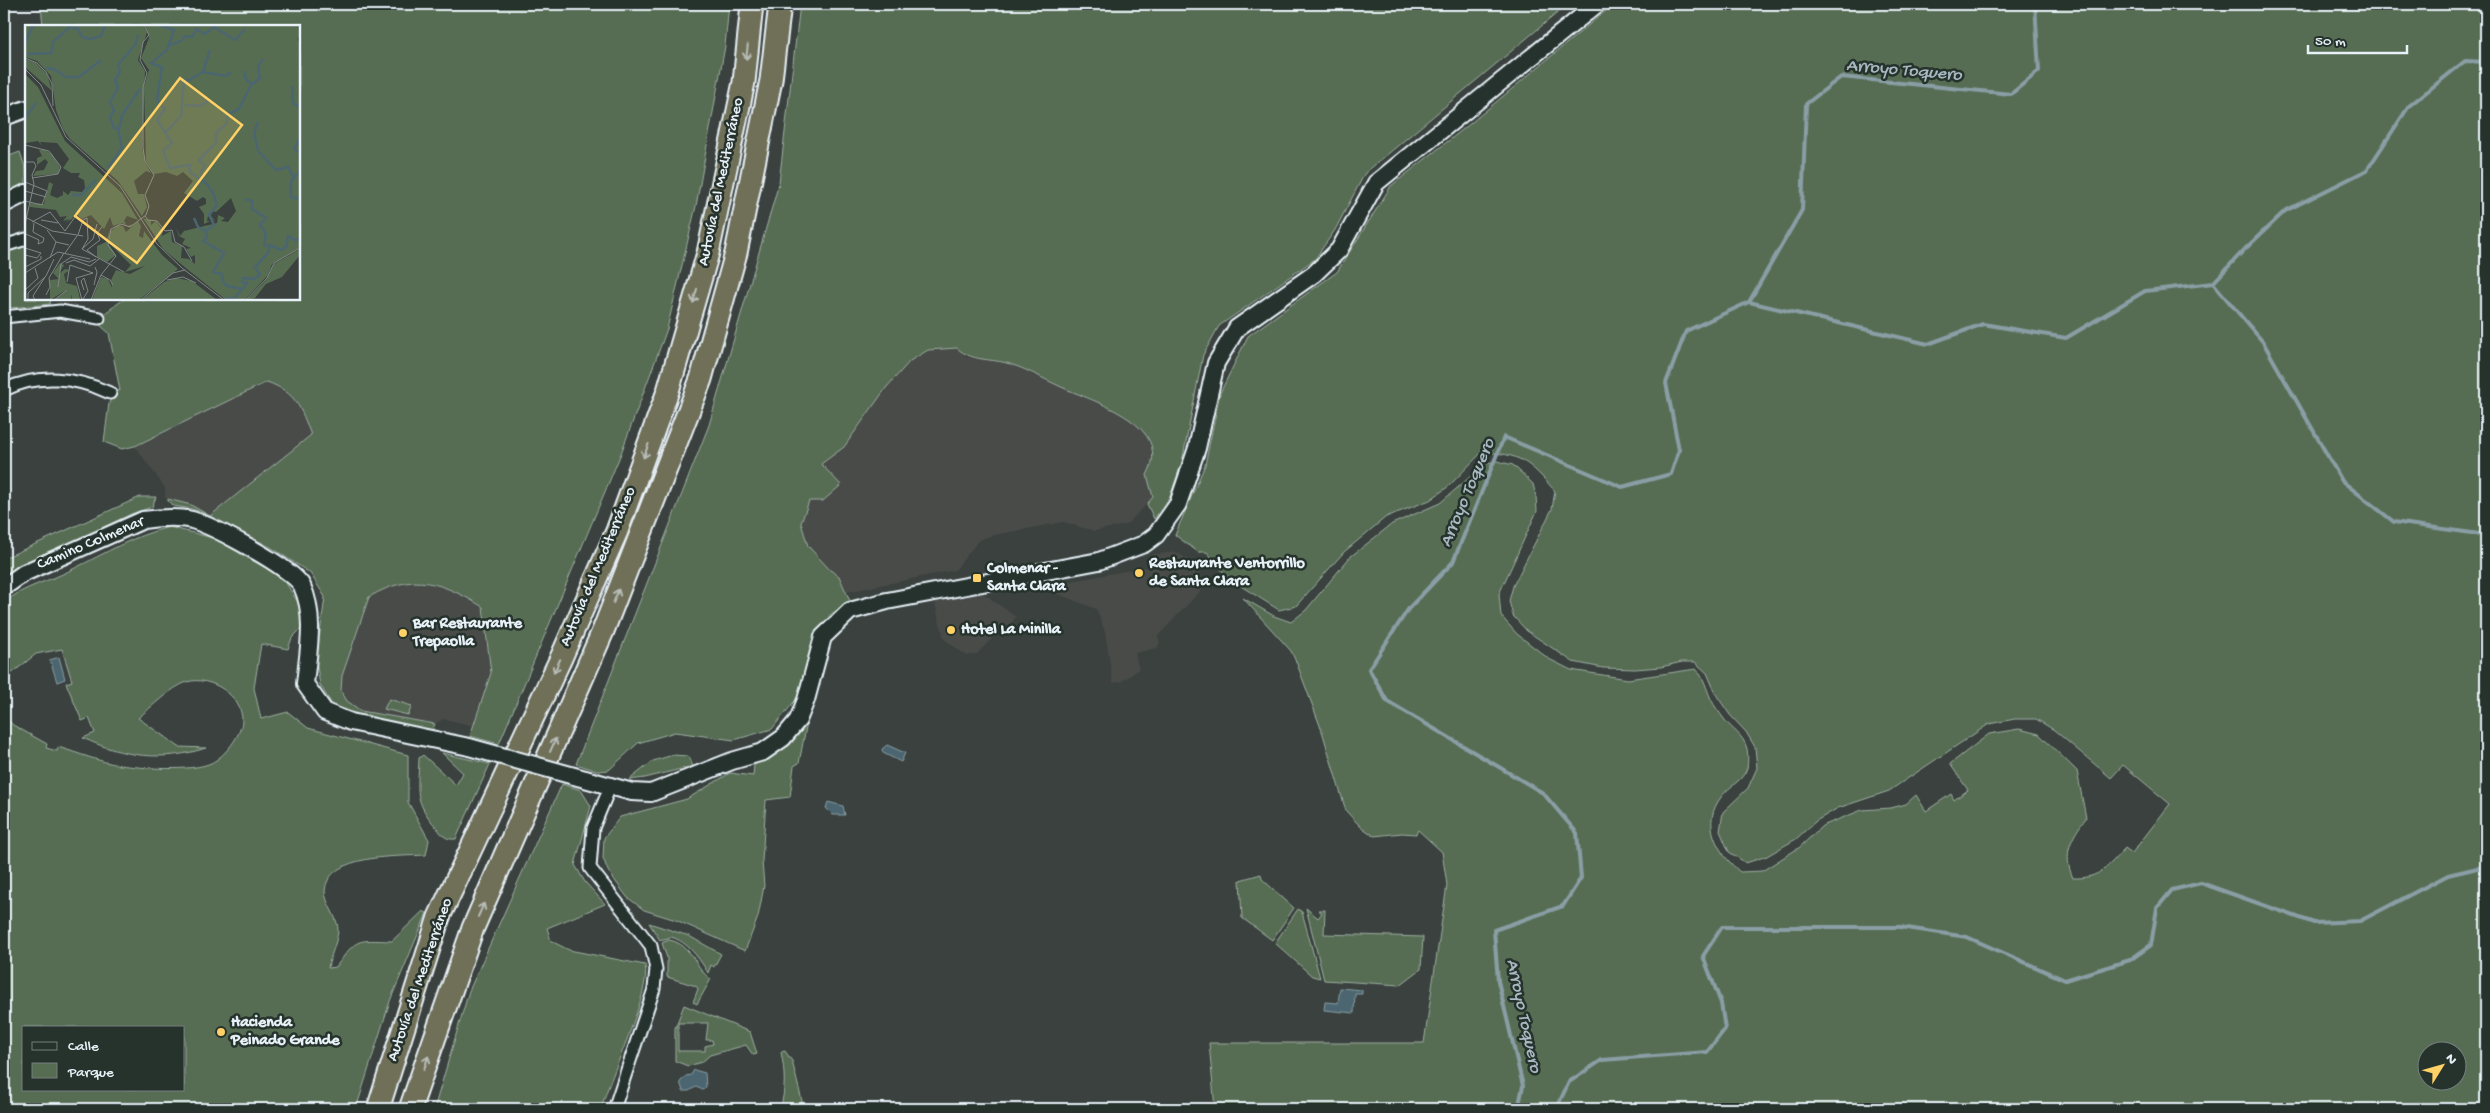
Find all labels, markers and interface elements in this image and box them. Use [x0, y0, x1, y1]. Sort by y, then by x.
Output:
scale bar [2308, 22, 2406, 54]
inset map [25, 25, 300, 300]
text: 50 m [2315, 33, 2346, 51]
one-way arrow [742, 44, 752, 60]
water label: Arroyo Toquero [1845, 55, 1963, 87]
street label: Autovía del Mediterráneo [695, 96, 749, 268]
one-way arrow [690, 288, 699, 304]
water label: Arroyo Toquero [1436, 435, 1501, 550]
one-way arrow [641, 443, 650, 458]
street label: Autovía del Mediterráneo [557, 484, 641, 650]
street label: Camino Colmenar [35, 512, 149, 575]
place label: Restaurante Ventorrillo de Santa Clara [1148, 555, 1306, 592]
place label: Colmenar - Santa Clara [986, 560, 1067, 597]
marker: Restaurante Ventorrillo de Santa Clara [1133, 567, 1145, 579]
marker: Colmenar - Santa Clara [971, 572, 983, 584]
one-way arrow [612, 589, 622, 604]
place label: Bar Restaurante Trepaolla [411, 615, 523, 652]
place label: Hotel La Minilla [961, 621, 1062, 640]
marker: Hotel La Minilla [945, 624, 957, 636]
marker: Bar Restaurante Trepaolla [397, 627, 409, 639]
one-way arrow [552, 658, 562, 673]
one-way arrow [548, 738, 558, 753]
street label: Autovía del Mediterráneo [384, 896, 458, 1064]
one-way arrow [477, 903, 487, 918]
water label: Arroyo Toquero [1501, 957, 1545, 1075]
place label: Hacienda Peinado Grande [230, 1014, 340, 1051]
legend [22, 1026, 185, 1090]
marker: Hacienda Peinado Grande [215, 1026, 227, 1038]
text: Calle [68, 1038, 99, 1056]
north arrow [2418, 1040, 2468, 1090]
text: N [2441, 1051, 2460, 1068]
one-way arrow [422, 1056, 431, 1071]
text: Parque [67, 1064, 114, 1082]

